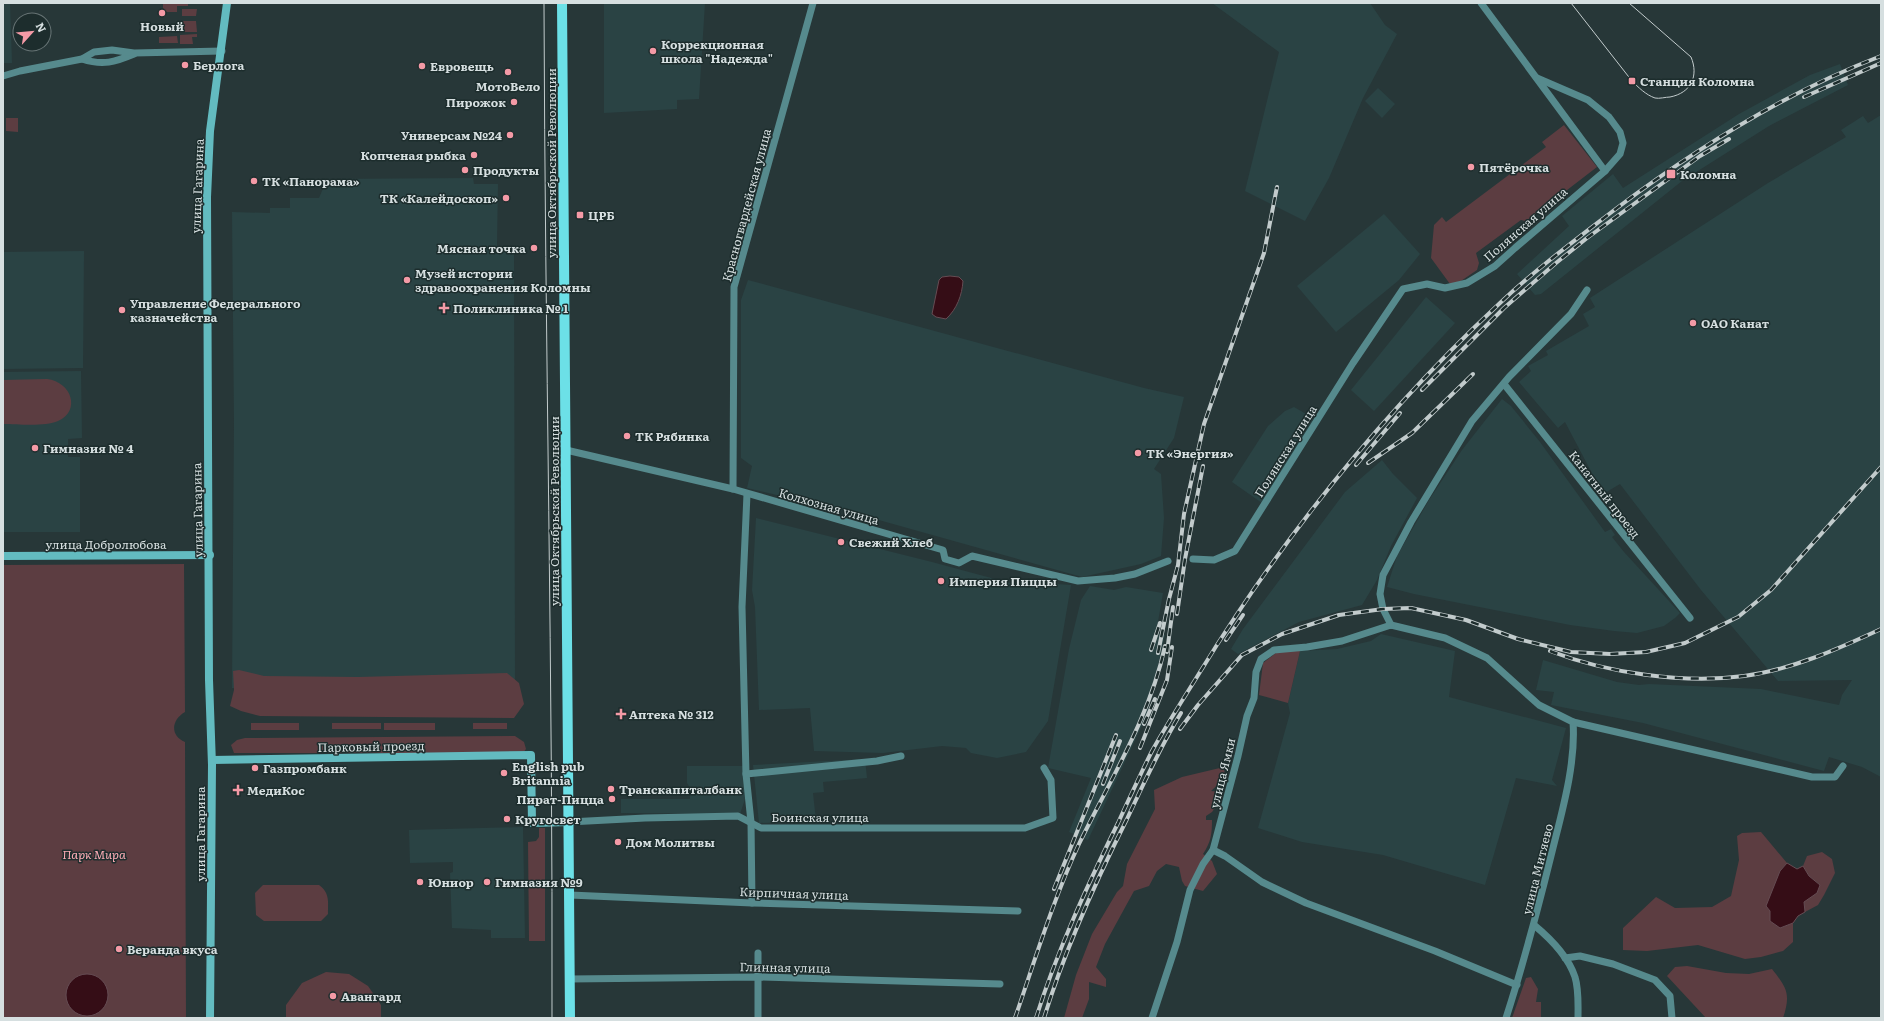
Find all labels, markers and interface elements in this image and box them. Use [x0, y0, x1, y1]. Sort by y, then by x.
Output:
marker: Новый [157, 8, 167, 18]
north arrow [12, 12, 52, 52]
place label: Новый [140, 17, 184, 35]
text: N [33, 19, 51, 35]
place label: Коррекционная школа "Надежда" [661, 35, 773, 67]
marker: Коррекционная школа "Надежда" [648, 46, 658, 56]
place label: Берлога [193, 56, 244, 74]
place label: Евровещь [430, 57, 494, 75]
marker: Берлога [180, 60, 190, 70]
marker: Евровещь [417, 61, 427, 71]
marker: МотоВело [503, 67, 513, 77]
street label: улица Октябрьской Революции [542, 68, 560, 258]
place label: Станция Коломна [1640, 72, 1755, 90]
marker: Станция Коломна [1627, 76, 1637, 86]
place label: МотоВело [476, 77, 541, 95]
place label: Пирожок [446, 93, 506, 111]
marker: Пирожок [509, 97, 519, 107]
place label: Универсам №24 [401, 126, 503, 144]
street label: Красногвардейская улица [717, 126, 775, 284]
marker: Универсам №24 [505, 130, 515, 140]
street label: улица Гагарина [186, 138, 208, 234]
place label: Копченая рыбка [360, 146, 466, 164]
marker: Копченая рыбка [469, 150, 479, 160]
place label: Пятёрочка [1479, 158, 1549, 176]
place label: Продукты [473, 161, 539, 179]
marker: Пятёрочка [1466, 162, 1476, 172]
marker: Продукты [460, 165, 470, 175]
place label: Коломна [1680, 165, 1737, 183]
marker: Коломна [1665, 168, 1677, 180]
place label: ТК «Панорама» [262, 172, 360, 190]
marker: ТК «Панорама» [249, 176, 259, 186]
street label: Полянская улица [1479, 182, 1571, 266]
place label: ТК «Калейдоскоп» [380, 189, 498, 207]
marker: ТК «Калейдоскоп» [501, 193, 511, 203]
place label: ЦРБ [588, 206, 615, 224]
marker: ЦРБ [575, 210, 585, 220]
place label: Мясная точка [437, 239, 526, 257]
marker: Мясная точка [529, 243, 539, 253]
place label: Музей истории здравоохранения Коломны [415, 264, 591, 296]
marker: Музей истории здравоохранения Коломны [402, 275, 412, 285]
place label: Управление Федерального казначейства [130, 294, 301, 326]
place label: Поликлиника № 1 [453, 299, 568, 317]
marker: Поликлиника № 1 [438, 302, 450, 314]
marker: Управление Федерального казначейства [117, 305, 127, 315]
place label: ОАО Канат [1701, 314, 1770, 332]
marker: ОАО Канат [1688, 318, 1698, 328]
street label: Полянская улица [1249, 401, 1321, 501]
street label: улица Октябрьской Революции [545, 416, 563, 606]
place label: ТК Рябинка [635, 427, 710, 445]
marker: ТК Рябинка [622, 431, 632, 441]
place label: Гимназия № 4 [43, 439, 134, 457]
marker: Гимназия № 4 [30, 443, 40, 453]
place label: ТК «Энергия» [1146, 444, 1234, 462]
street label: Канатный проезд [1565, 446, 1645, 542]
marker: ТК «Энергия» [1133, 448, 1143, 458]
street label: улица Гагарина [187, 462, 207, 558]
street label: Колхозная улица [777, 483, 882, 529]
place label: Свежий Хлеб [849, 533, 933, 551]
street label: улица Добролюбова [45, 535, 167, 553]
marker: Свежий Хлеб [836, 537, 846, 547]
place label: Империя Пиццы [949, 572, 1057, 590]
marker: Империя Пиццы [936, 576, 946, 586]
place label: Аптека № 312 [629, 705, 714, 723]
marker: Аптека № 312 [616, 709, 626, 719]
street label: Парковый проезд [317, 736, 425, 756]
street label: улица Ямки [1205, 736, 1239, 810]
place label: English pub Britannia [512, 757, 585, 789]
place label: Газпромбанк [263, 759, 347, 777]
marker: Газпромбанк [250, 763, 260, 773]
marker: English pub Britannia [499, 768, 509, 778]
place label: Транскапиталбанк [619, 780, 742, 798]
place label: МедиКос [247, 781, 305, 799]
marker: МедиКос [232, 784, 244, 796]
marker: Транскапиталбанк [606, 784, 616, 794]
street label: улица Гагарина [191, 786, 209, 881]
place label: Пират-Пицца [516, 790, 604, 808]
marker: Пират-Пицца [607, 794, 617, 804]
street label: Боинская улица [771, 808, 869, 826]
place label: Кругосвет [515, 810, 581, 828]
marker: Кругосвет [502, 814, 512, 824]
street label: улица Митяево [1517, 822, 1557, 916]
place label: Дом Молитвы [626, 833, 715, 851]
marker: Дом Молитвы [613, 837, 623, 847]
park label: Парк Мира [62, 845, 126, 863]
place label: Юниор [428, 873, 474, 891]
place label: Гимназия №9 [495, 873, 583, 891]
marker: Юниор [415, 877, 425, 887]
marker: Гимназия №9 [482, 877, 492, 887]
street label: Кирпичная улица [739, 882, 849, 904]
place label: Веранда вкуса [127, 940, 218, 958]
marker: Веранда вкуса [114, 944, 124, 954]
street label: Глинная улица [739, 957, 831, 977]
place label: Авангард [341, 987, 402, 1005]
marker: Авангард [328, 991, 338, 1001]

